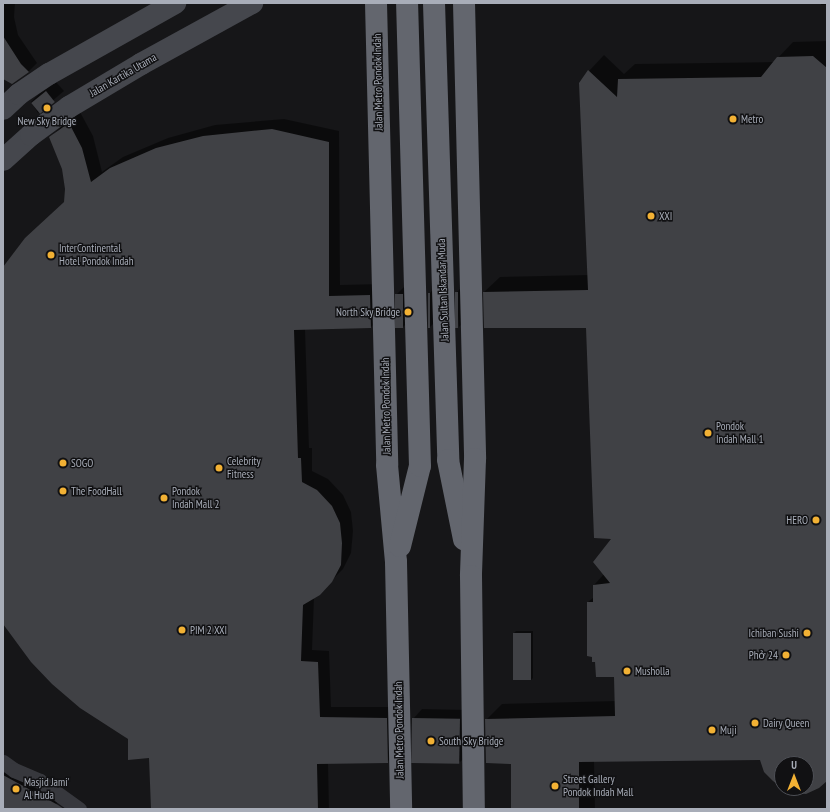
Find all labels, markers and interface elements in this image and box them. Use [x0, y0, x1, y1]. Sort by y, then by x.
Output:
street label: Jalan Metro Pondok Indah [371, 33, 385, 131]
street label: Jalan Kartika Utama [87, 50, 159, 100]
marker: New Sky Bridge [42, 103, 52, 113]
place label: Metro [741, 112, 763, 126]
place label: New Sky Bridge [17, 114, 77, 128]
marker: Metro [728, 114, 738, 124]
place label: XXI [659, 209, 672, 223]
marker: XXI [646, 211, 656, 221]
street label: Jalan Sultan Iskandar Muda [435, 238, 451, 342]
place label: InterContinental Hotel Pondok Indah [59, 242, 134, 268]
marker: InterContinental Hotel Pondok Indah [46, 250, 56, 260]
place label: North Sky Bridge [336, 305, 400, 319]
marker: North Sky Bridge [403, 307, 413, 317]
street label: Jalan Metro Pondok Indah [379, 357, 393, 455]
place label: Pondok Indah Mall 1 [716, 420, 764, 446]
marker: Pondok Indah Mall 1 [703, 428, 713, 438]
place label: Celebrity Fitness [227, 455, 261, 481]
place label: SOGO [71, 456, 93, 470]
marker: SOGO [58, 458, 68, 468]
marker: Celebrity Fitness [214, 463, 224, 473]
place label: The FoodHall [71, 484, 122, 498]
place label: Pondok Indah Mall 2 [172, 485, 220, 511]
marker: The FoodHall [58, 486, 68, 496]
marker: Pondok Indah Mall 2 [159, 493, 169, 503]
place label: HERO [786, 513, 808, 527]
marker: HERO [811, 515, 821, 525]
place label: PIM 2 XXI [190, 623, 227, 637]
marker: PIM 2 XXI [177, 625, 187, 635]
place label: Ichiban Sushi [749, 626, 799, 640]
marker: Ichiban Sushi [802, 628, 812, 638]
place label: Phở 24 [749, 648, 778, 662]
marker: Phở 24 [781, 650, 791, 660]
place label: Musholla [635, 664, 670, 678]
marker: Musholla [622, 666, 632, 676]
street label: Jalan Metro Pondok Indah [392, 681, 406, 779]
place label: Dairy Queen [763, 716, 810, 730]
marker: Dairy Queen [750, 718, 760, 728]
place label: Muji [720, 723, 737, 737]
marker: Muji [707, 725, 717, 735]
place label: South Sky Bridge [439, 734, 504, 748]
marker: South Sky Bridge [426, 736, 436, 746]
north arrow [774, 756, 814, 796]
text: U [791, 758, 797, 772]
place label: Street Gallery Pondok Indah Mall [563, 773, 634, 799]
place label: Masjid Jami' Al Huda [24, 776, 70, 802]
marker: Street Gallery Pondok Indah Mall [550, 781, 560, 791]
marker: Masjid Jami' Al Huda [11, 784, 21, 794]

